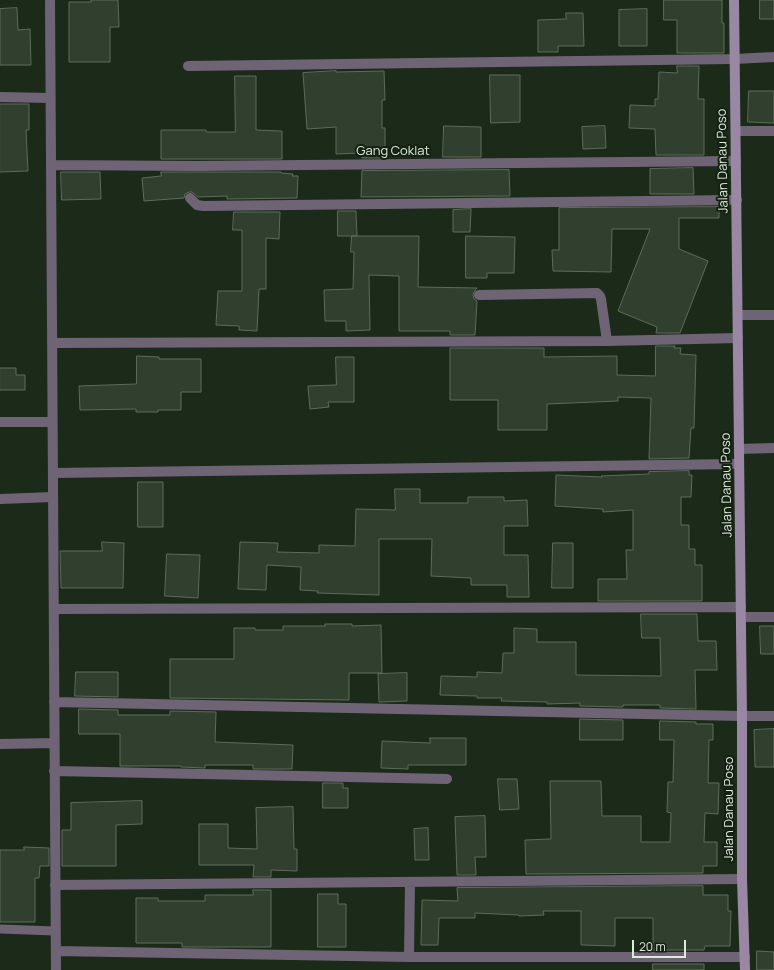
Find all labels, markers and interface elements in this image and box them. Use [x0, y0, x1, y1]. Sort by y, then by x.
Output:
street label: Jalan Danau Poso [714, 108, 732, 214]
street label: Gang Coklat [356, 143, 430, 159]
street label: Jalan Danau Poso [718, 432, 736, 538]
street label: Jalan Danau Poso [721, 757, 737, 861]
scale bar [634, 932, 688, 958]
text: 20 m [639, 938, 666, 955]

